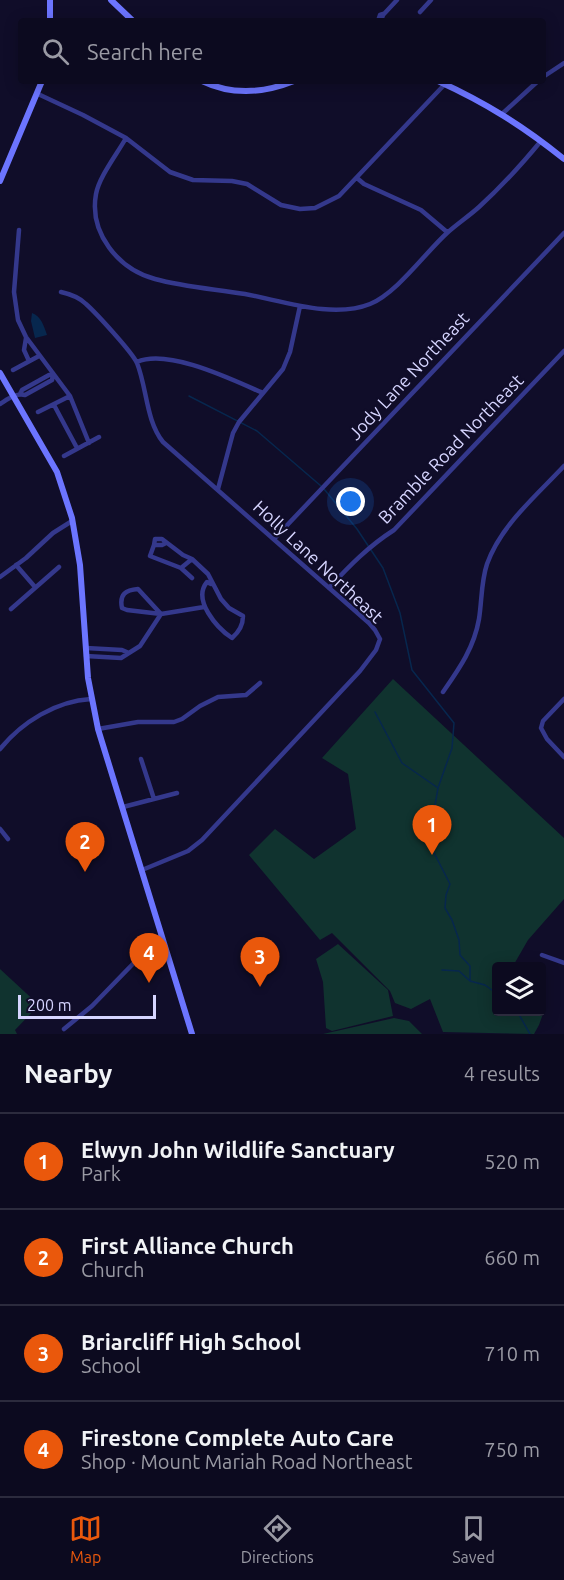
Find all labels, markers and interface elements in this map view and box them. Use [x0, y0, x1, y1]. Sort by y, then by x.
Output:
search box [18, 18, 546, 84]
icon: search [39, 35, 72, 68]
text: Search here [87, 39, 203, 64]
street label: Jody Lane Northeast [344, 307, 473, 443]
street label: Bramble Road Northeast [374, 370, 527, 527]
your location [336, 487, 365, 516]
street label: Holly Lane Northeast [250, 496, 388, 626]
pin: 1 [412, 806, 452, 855]
pin: 2 [66, 822, 104, 872]
pin: 4 [130, 934, 168, 983]
pin: 3 [240, 938, 280, 987]
map controls [492, 962, 546, 1016]
button: layers [492, 962, 546, 1016]
scale bar [18, 992, 156, 1019]
text: 200 m [27, 996, 72, 1014]
text: Nearby [24, 1059, 112, 1088]
text: 4 results [464, 1062, 540, 1085]
text: Elwyn John Wildlife Sanctuary [81, 1137, 395, 1162]
text: 1 [38, 1150, 49, 1173]
text: 520 m [484, 1150, 540, 1173]
text: Park [81, 1162, 121, 1185]
text: First Alliance Church [81, 1233, 294, 1258]
text: 2 [38, 1246, 49, 1269]
text: 660 m [484, 1246, 540, 1269]
text: Church [81, 1258, 144, 1281]
text: Briarcliff High School [81, 1329, 301, 1354]
text: 3 [38, 1342, 49, 1365]
text: 710 m [484, 1342, 540, 1365]
text: School [81, 1354, 141, 1377]
text: Firestone Complete Auto Care [81, 1425, 394, 1450]
text: 4 [38, 1438, 49, 1461]
text: 750 m [484, 1438, 540, 1461]
text: Shop · Mount Mariah Road Northeast [81, 1450, 413, 1473]
tab: Map [69, 1512, 102, 1566]
tab: Directions [241, 1512, 314, 1566]
tab: Saved [452, 1512, 495, 1566]

